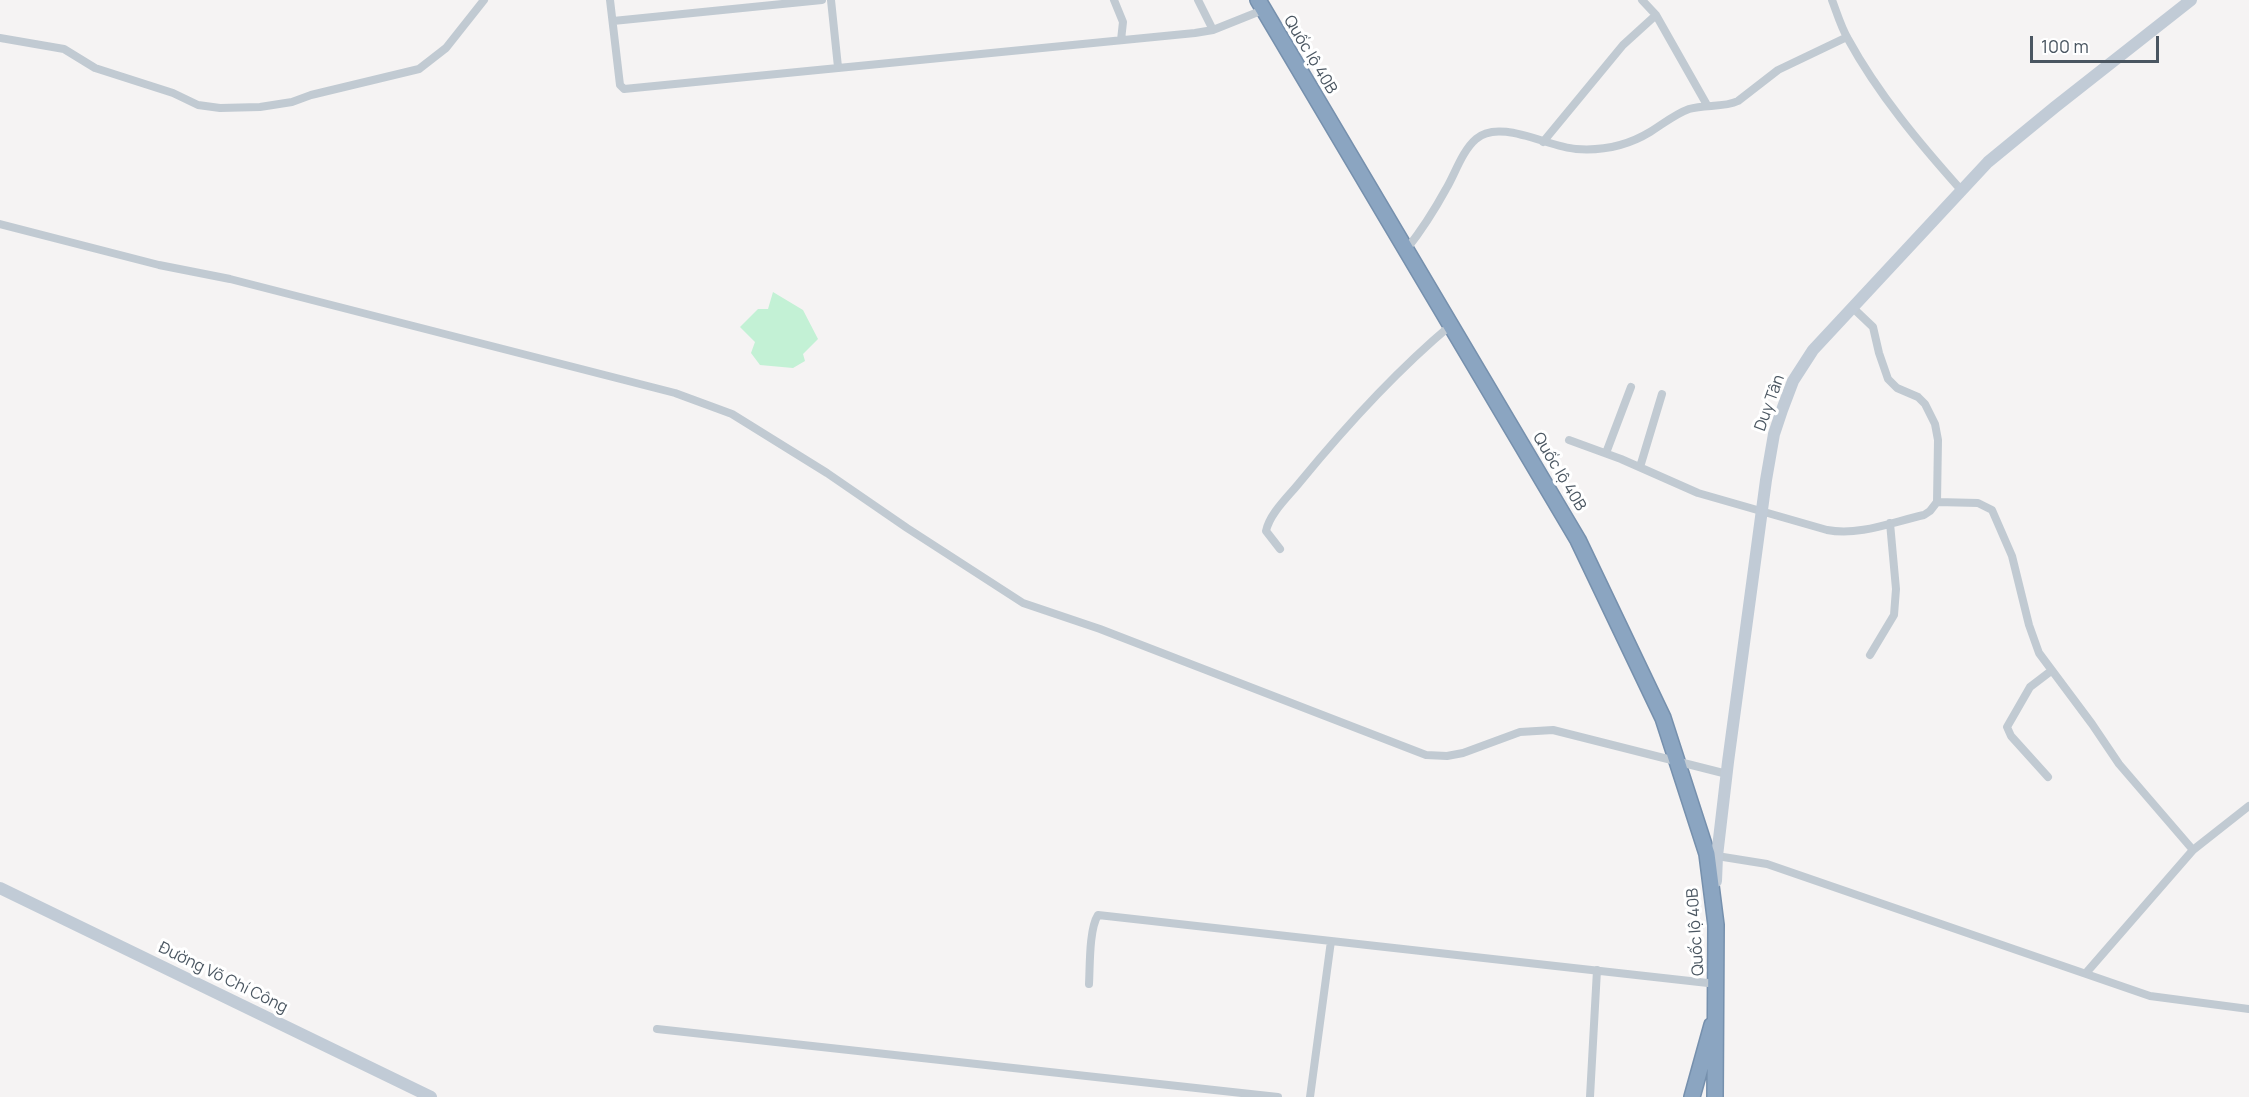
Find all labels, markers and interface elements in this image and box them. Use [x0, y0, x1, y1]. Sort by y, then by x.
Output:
street label: Quốc lộ 40B [1279, 12, 1341, 98]
scale bar [2033, 24, 2162, 62]
text: 100 m [2041, 34, 2089, 58]
street label: Duy Tân [1751, 372, 1789, 434]
street label: Quốc lộ 40B [1528, 429, 1590, 515]
street label: Quốc lộ 40B [1683, 887, 1709, 977]
street label: Đường Võ Chí Công [155, 938, 291, 1018]

